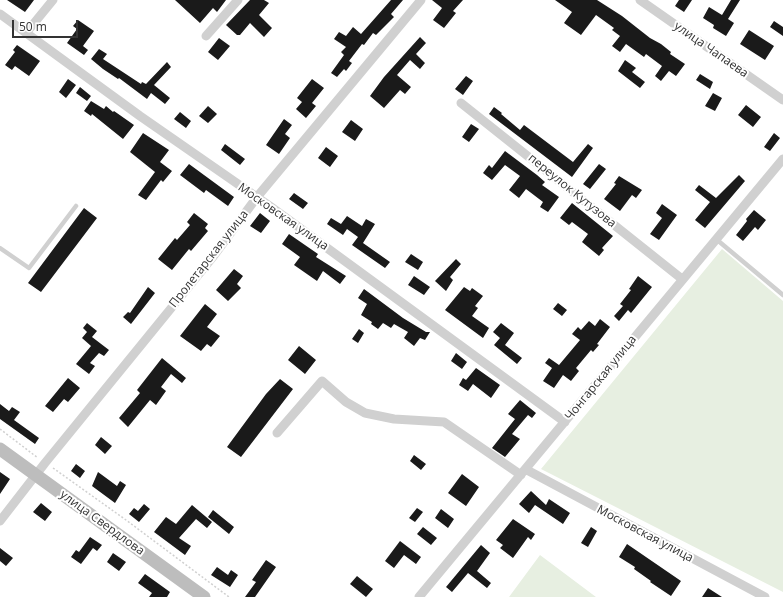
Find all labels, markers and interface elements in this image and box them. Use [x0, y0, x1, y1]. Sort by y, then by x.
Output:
scale bar [14, 12, 80, 38]
text: 50 m [19, 18, 47, 35]
street label: улица Чапаева [671, 19, 751, 81]
street label: переулок Кутузова [525, 151, 619, 231]
street label: Московская улица [235, 180, 331, 254]
street label: Пролетарская улица [167, 207, 251, 311]
street label: Чонгарская улица [562, 333, 640, 423]
street label: улица Свердлова [57, 488, 147, 558]
street label: Московская улица [594, 502, 696, 566]

